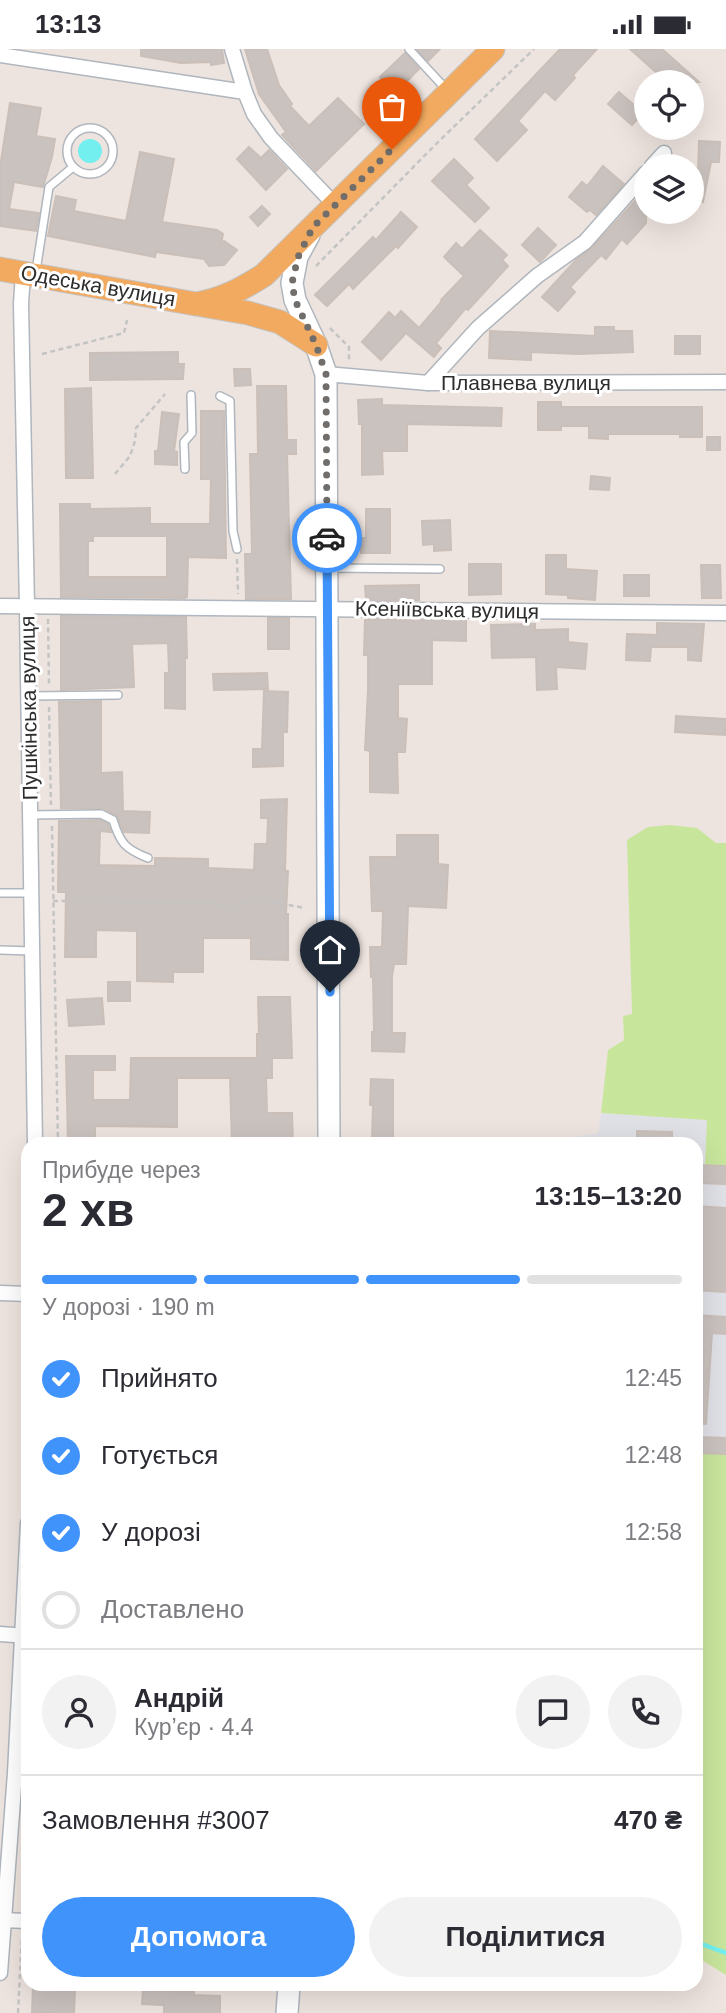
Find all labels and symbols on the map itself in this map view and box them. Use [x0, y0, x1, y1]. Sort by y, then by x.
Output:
pin [362, 77, 422, 149]
street label: Одеська вулиця [19, 261, 177, 310]
street label: Плавнева вулиця [441, 371, 611, 394]
courier [292, 503, 362, 573]
street label: Ксеніївська вулиця [355, 596, 539, 623]
street label: Пушкінська вулиця [15, 616, 42, 801]
pin [300, 920, 360, 992]

